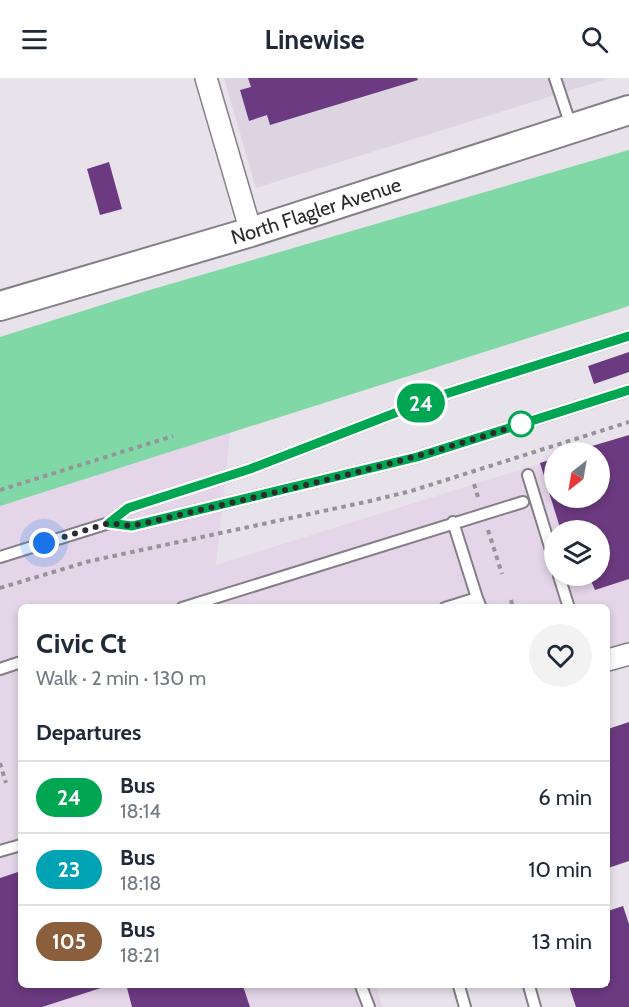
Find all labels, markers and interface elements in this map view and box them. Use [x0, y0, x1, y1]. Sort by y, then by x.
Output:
icon: menu [18, 23, 51, 56]
text: Linewise [264, 23, 365, 56]
icon: search [578, 23, 611, 56]
street label: North Flagler Avenue [228, 172, 404, 249]
line badge: 24 [394, 384, 448, 422]
text: 24 [409, 391, 433, 416]
unlabelled marker [508, 411, 534, 437]
north arrow [544, 442, 610, 508]
map controls [544, 442, 610, 586]
button: layers [544, 520, 610, 586]
your location [29, 528, 59, 558]
button: heart [529, 624, 592, 687]
text: Civic Ct [36, 626, 126, 660]
text: Walk · 2 min · 130 m [36, 666, 206, 690]
text: Departures [36, 719, 141, 746]
text: Bus [120, 772, 155, 799]
text: 6 min [538, 784, 592, 811]
text: 24 [57, 785, 81, 810]
text: 18:14 [120, 799, 161, 823]
text: Bus [120, 844, 155, 871]
text: 10 min [528, 856, 592, 883]
text: 23 [58, 857, 80, 882]
text: 18:18 [120, 871, 161, 895]
text: Bus [120, 916, 155, 943]
text: 13 min [532, 928, 592, 955]
text: 105 [52, 929, 86, 954]
text: 18:21 [120, 943, 160, 967]

